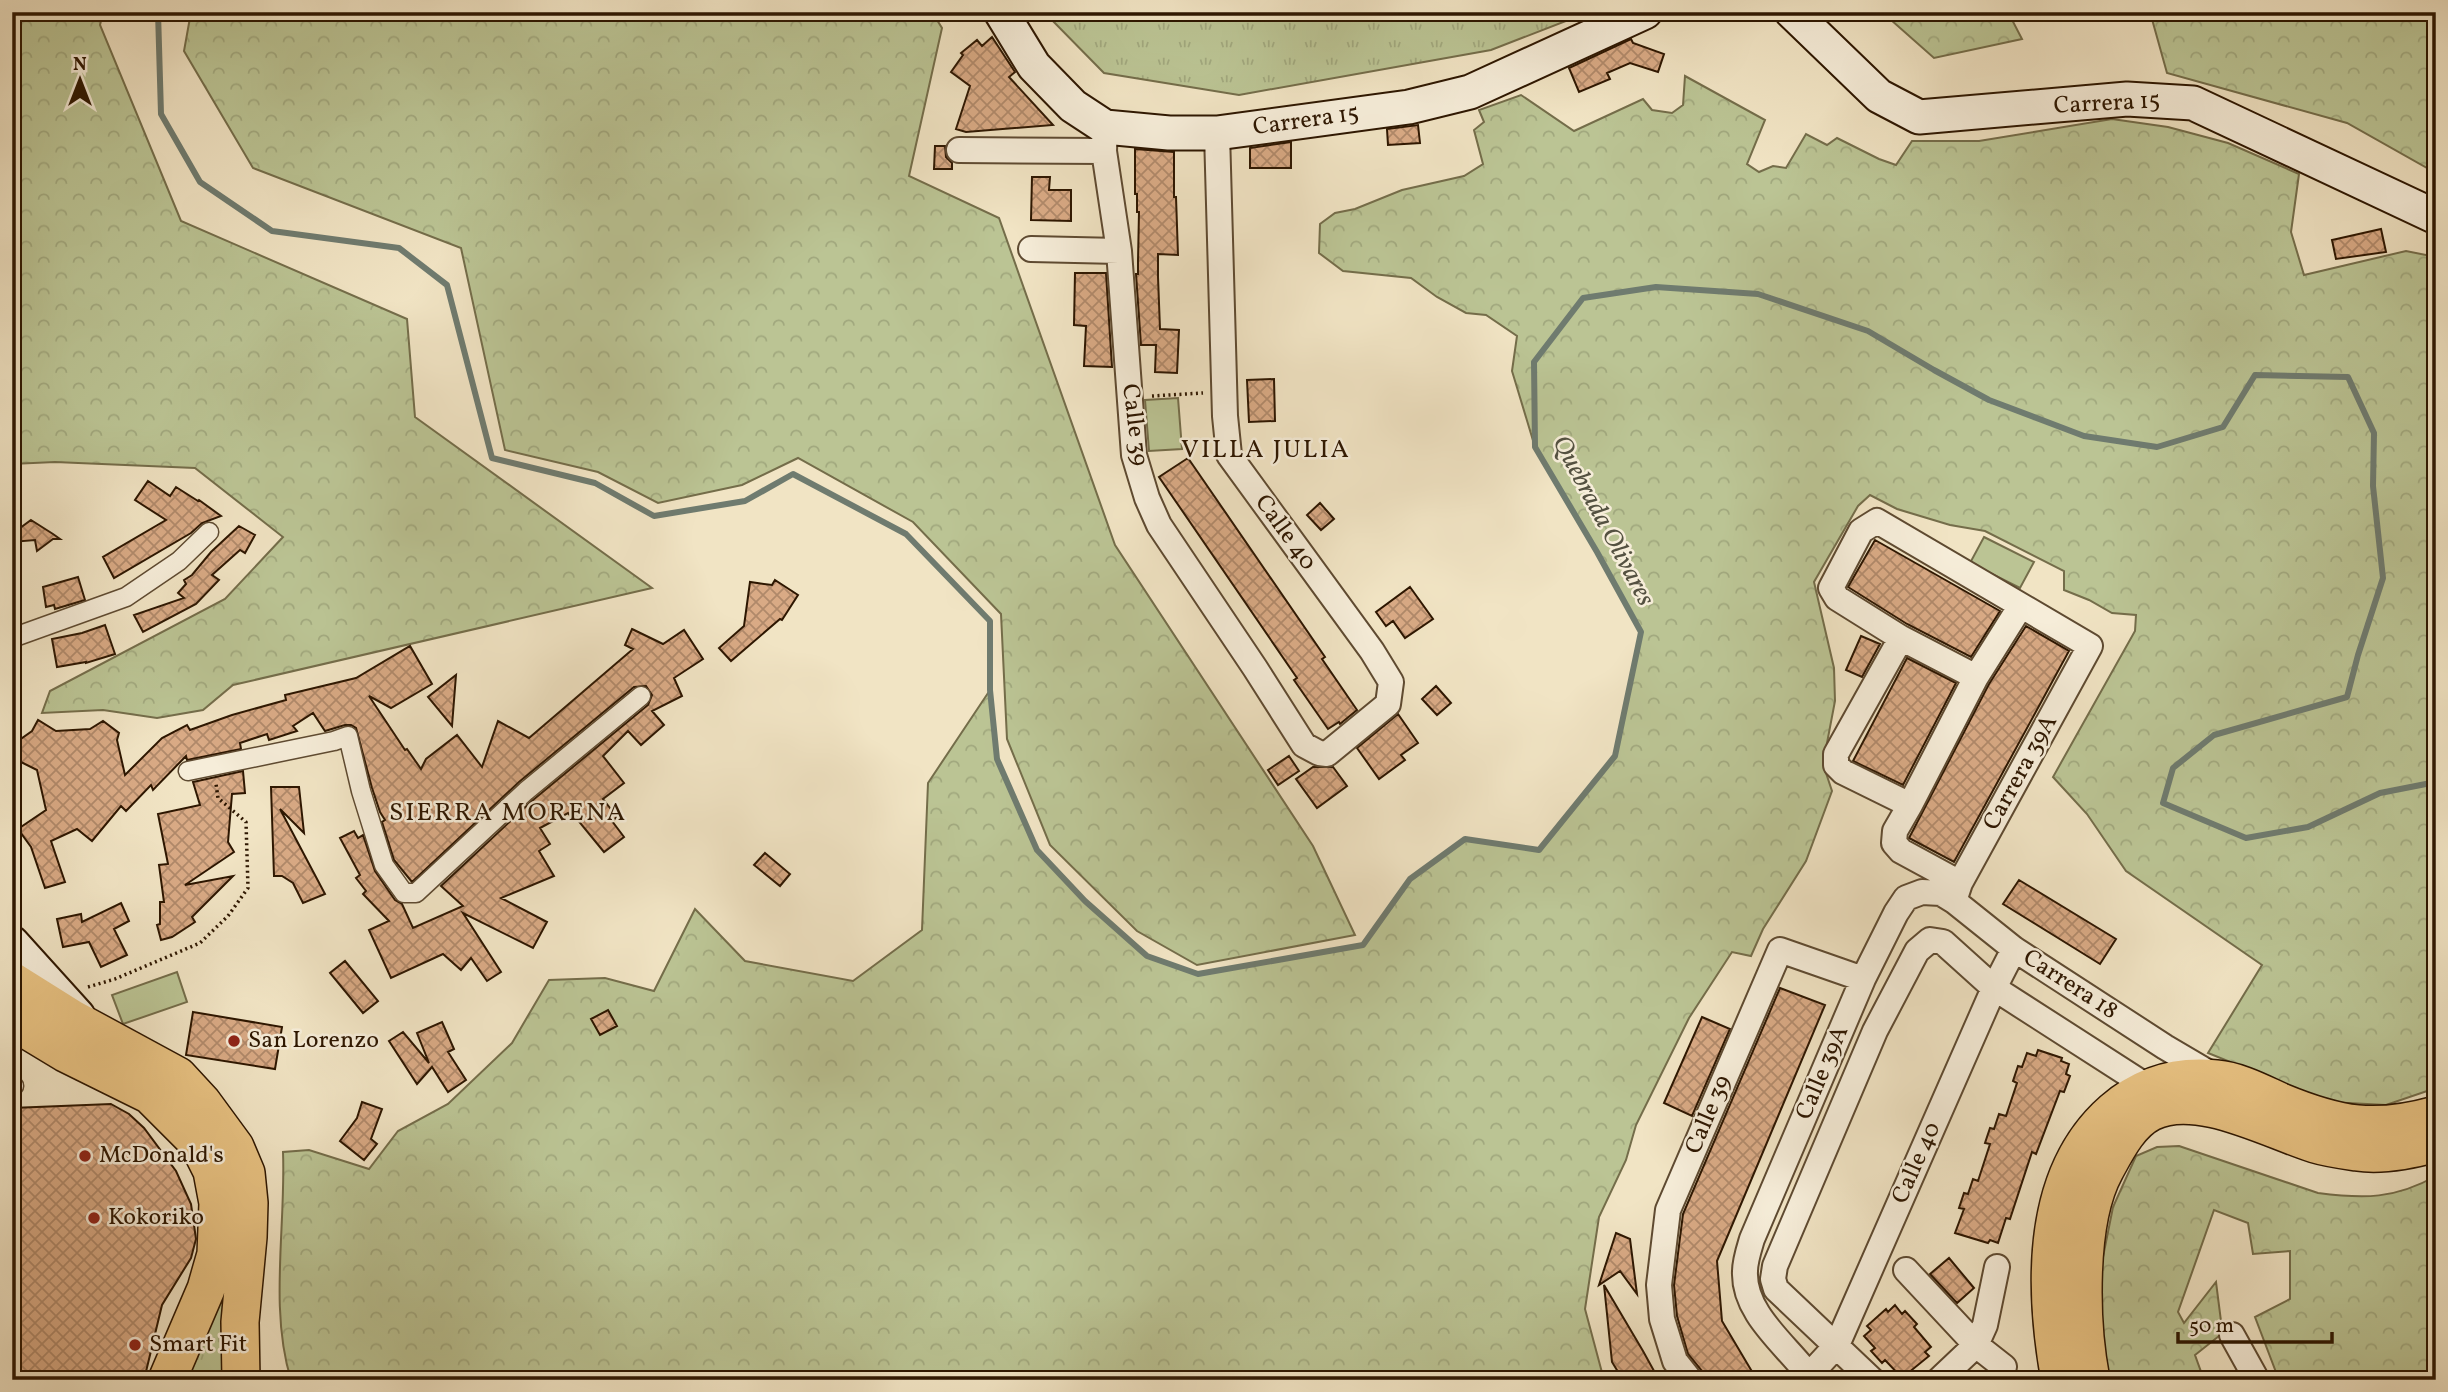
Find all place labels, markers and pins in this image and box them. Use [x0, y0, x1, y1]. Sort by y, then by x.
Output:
place label: San Lorenzo [248, 1024, 379, 1058]
marker: San Lorenzo [226, 1033, 242, 1049]
place label: McDonald's [99, 1139, 224, 1173]
marker: McDonald's [77, 1148, 93, 1164]
place label: Kokoriko [108, 1201, 204, 1235]
marker: Kokoriko [86, 1210, 102, 1226]
place label: Smart Fit [149, 1328, 247, 1362]
marker: Smart Fit [127, 1337, 143, 1353]

